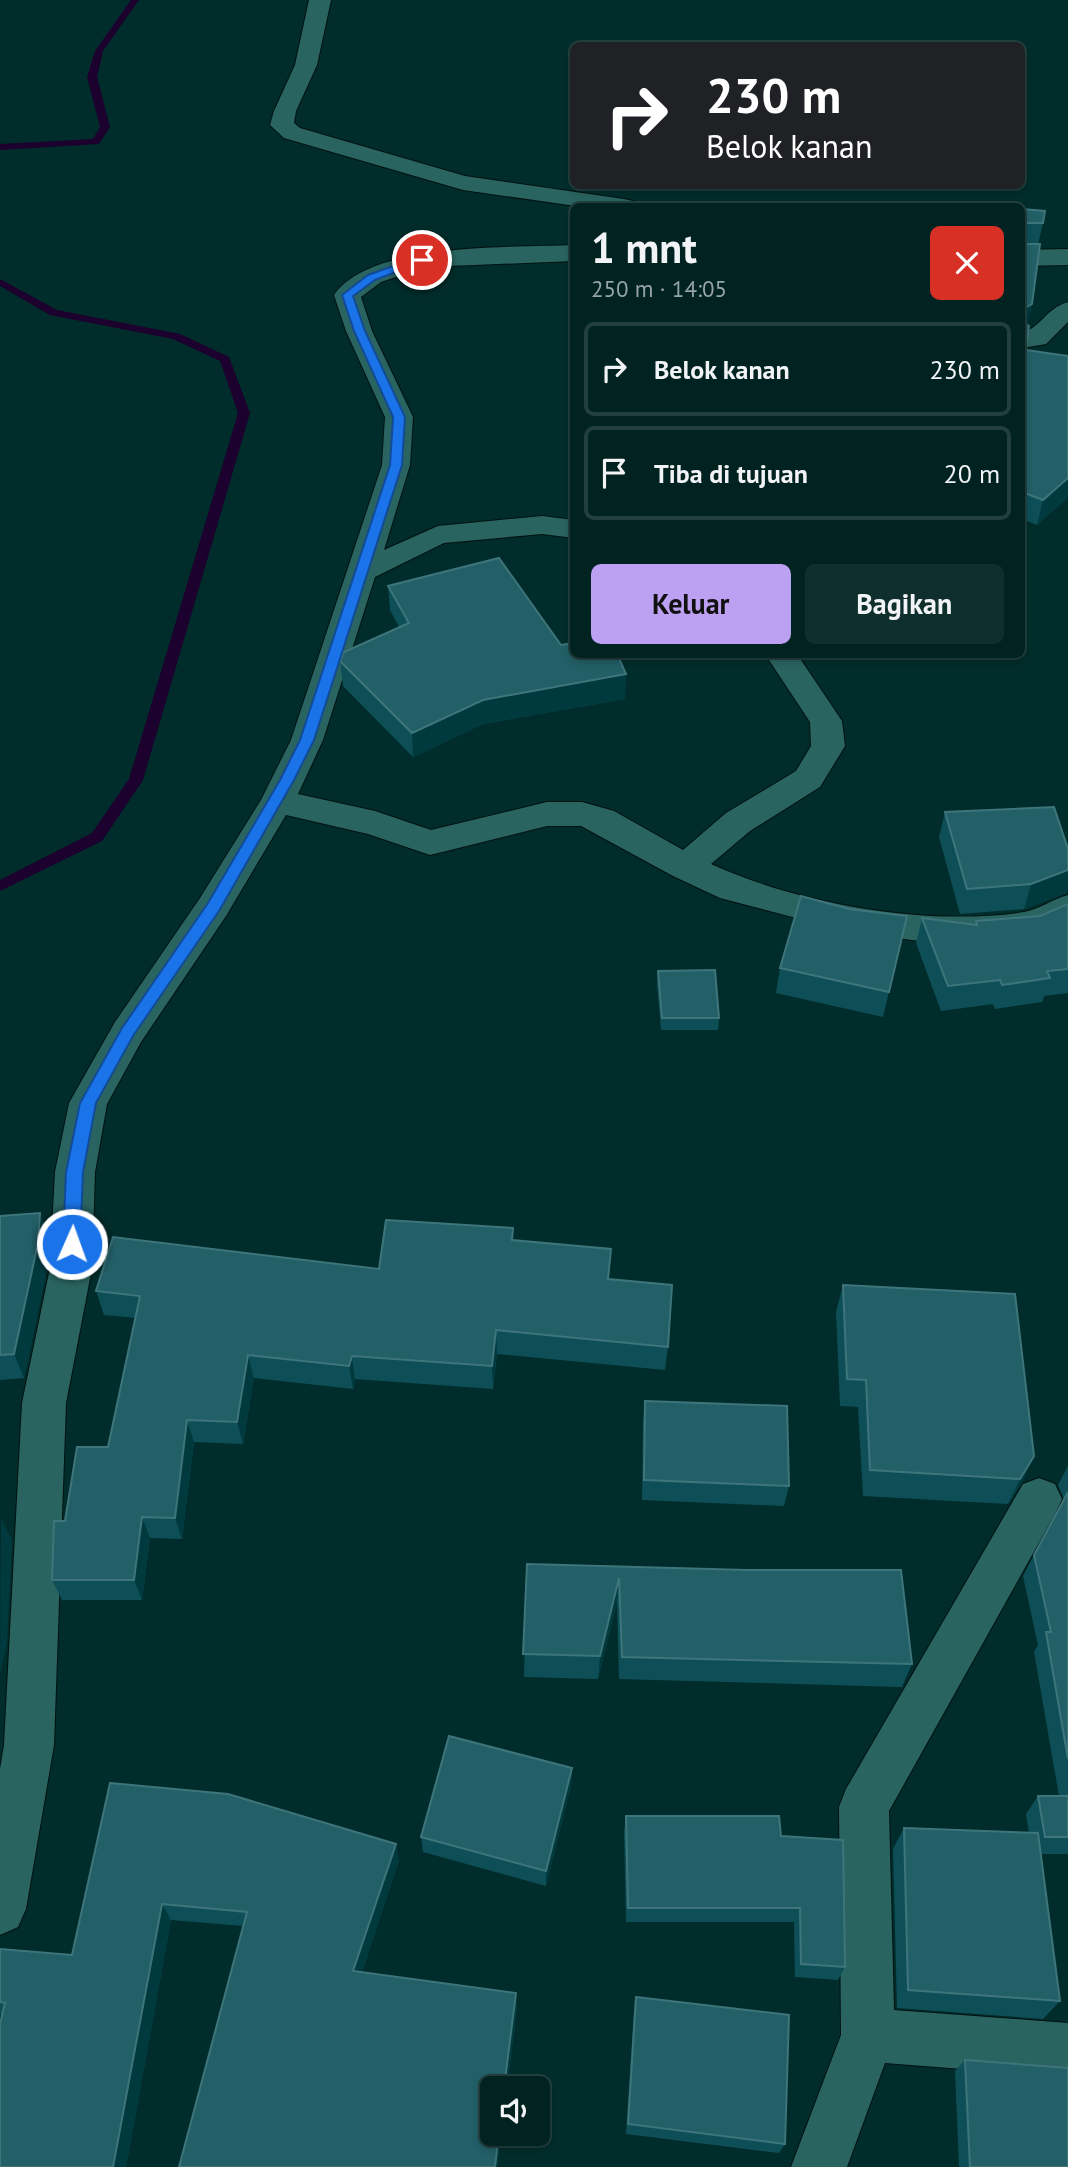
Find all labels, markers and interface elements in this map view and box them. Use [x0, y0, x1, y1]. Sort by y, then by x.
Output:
text: 230 m [706, 63, 841, 127]
icon: right [591, 70, 682, 161]
text: Belok kanan [706, 125, 872, 167]
text: 1 mnt [591, 220, 697, 275]
button: close [930, 226, 1004, 300]
pin [392, 230, 452, 290]
icon: arrive [403, 241, 441, 279]
text: 250 m · 14:05 [591, 274, 727, 303]
icon: right [595, 350, 633, 388]
text: Belok kanan [654, 353, 790, 386]
text: 230 m [929, 353, 1000, 386]
icon: arrive [595, 454, 633, 492]
text: Tiba di tujuan [654, 457, 808, 490]
text: 20 m [944, 457, 1000, 490]
button: Keluar [591, 564, 791, 644]
button: Bagikan [805, 564, 1004, 644]
position arrow [35, 1207, 109, 1281]
map controls [480, 2076, 550, 2146]
button: sound [480, 2076, 550, 2146]

